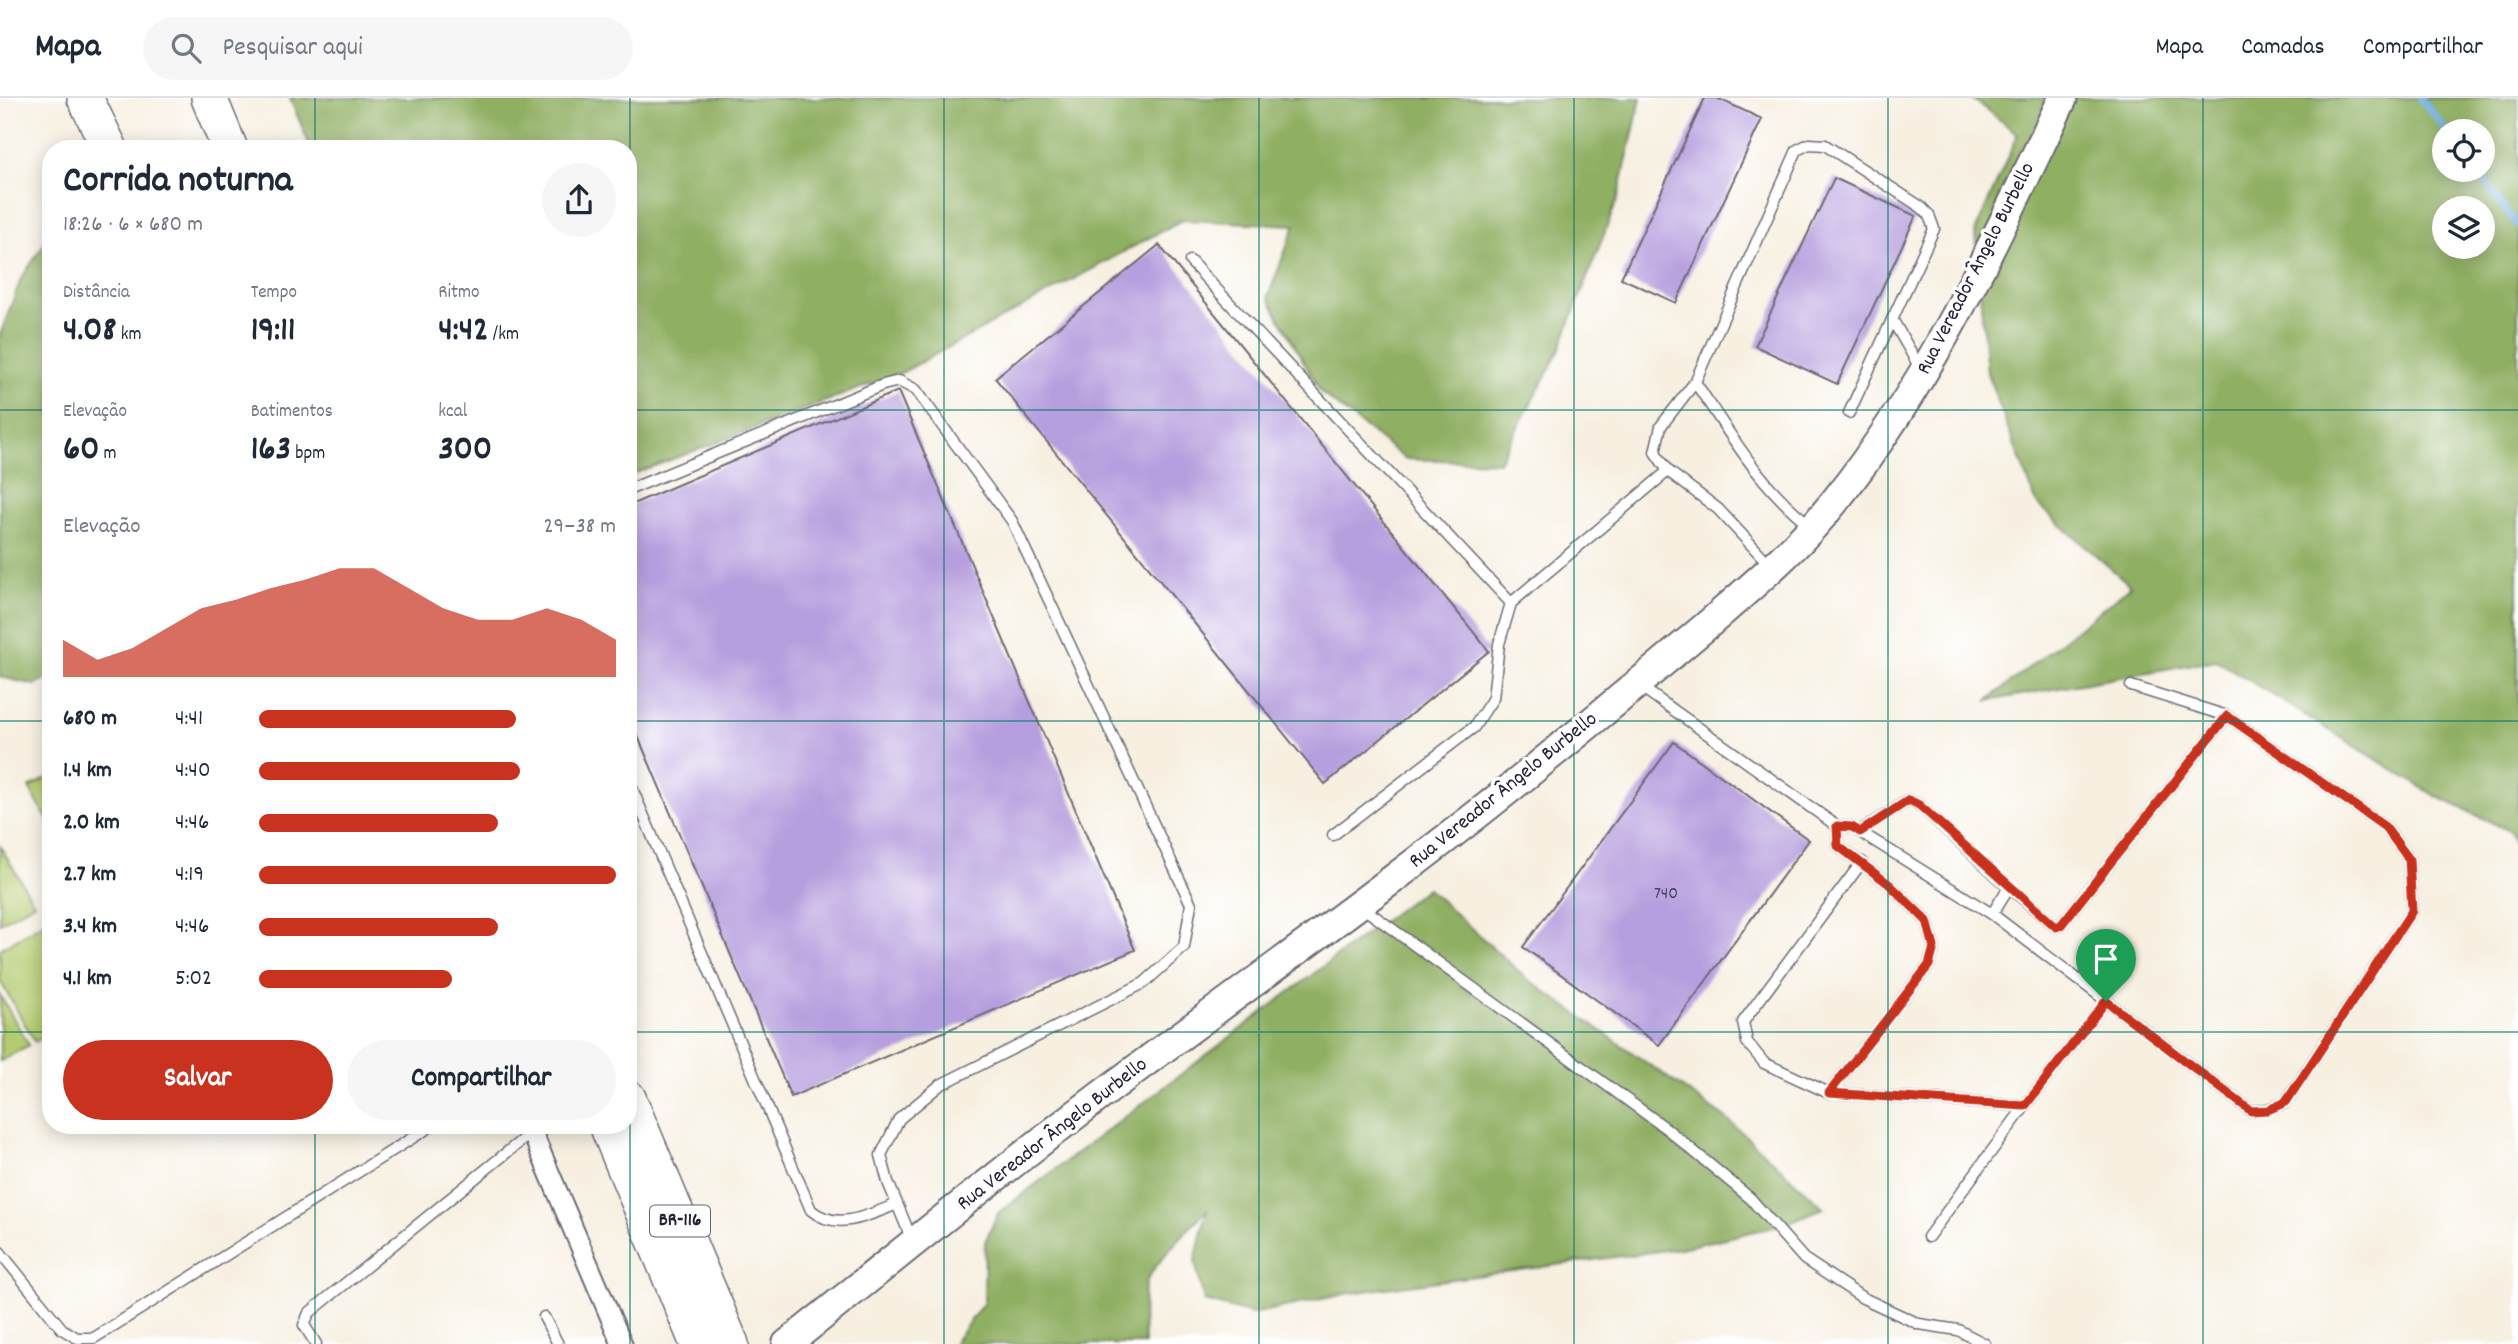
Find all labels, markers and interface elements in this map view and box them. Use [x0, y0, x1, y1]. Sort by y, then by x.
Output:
search box [143, 17, 633, 80]
text: Mapa [35, 25, 101, 72]
icon: search [167, 29, 205, 67]
text: Pesquisar aqui [223, 30, 363, 67]
text: Mapa [2156, 31, 2203, 65]
text: Camadas [2241, 31, 2325, 65]
text: Compartilhar [2363, 31, 2483, 65]
map controls [2432, 119, 2495, 259]
button: locate [2432, 119, 2495, 182]
text: Corrida noturna [63, 155, 293, 210]
street label: Rua Vereador Ângelo Burbello [1910, 158, 2044, 380]
button: share [542, 163, 616, 237]
button: layers [2432, 196, 2495, 259]
text: 18:26 · 6 × 680 m [63, 209, 203, 242]
text: Distância [63, 280, 130, 307]
text: Tempo [251, 280, 297, 307]
text: Ritmo [438, 280, 480, 307]
text: 4.08 [63, 307, 116, 357]
text: 19:11 [251, 307, 296, 357]
text: 4:42 [438, 307, 488, 357]
text: km [116, 322, 142, 349]
text: /km [488, 322, 519, 349]
text: Elevação [63, 399, 127, 426]
text: Batimentos [251, 399, 333, 426]
text: kcal [438, 399, 467, 426]
text: 60 [63, 426, 99, 476]
text: 163 [251, 426, 291, 476]
text: 300 [438, 426, 492, 476]
text: m [99, 441, 117, 468]
text: bpm [291, 441, 325, 468]
text: Elevação [63, 511, 140, 544]
text: 29–38 m [544, 511, 616, 544]
text: 680 m [63, 703, 117, 736]
text: 4:41 [175, 703, 203, 736]
street label: Rua Vereador Ângelo Burbello [1403, 706, 1605, 876]
text: 1.4 km [63, 755, 112, 788]
text: 4:40 [175, 755, 210, 788]
text: 2.0 km [63, 807, 120, 840]
text: 4:46 [175, 807, 209, 840]
text: 2.7 km [63, 859, 116, 892]
text: 4:19 [175, 859, 204, 892]
house number: 740 [1654, 882, 1678, 907]
text: 3.4 km [63, 911, 117, 944]
text: 4:46 [175, 911, 209, 944]
pin [2076, 929, 2136, 1001]
icon: arrive [2087, 940, 2125, 978]
text: 4.1 km [63, 963, 112, 996]
text: 5:02 [175, 963, 212, 996]
button: Salvar [63, 1040, 333, 1120]
button: Compartilhar [347, 1040, 616, 1120]
street label: Rua Vereador Ângelo Burbello [951, 1051, 1155, 1219]
road number: BR-116 [650, 1205, 710, 1236]

